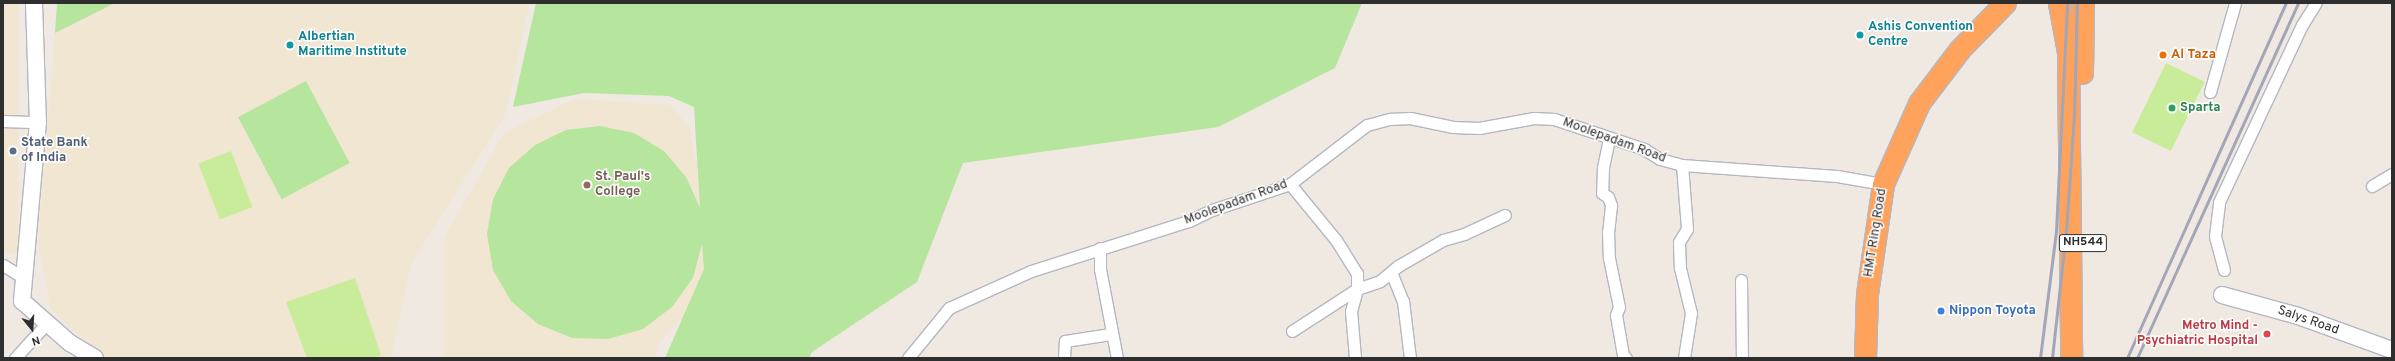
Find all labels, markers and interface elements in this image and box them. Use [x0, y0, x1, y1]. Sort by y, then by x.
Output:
place label: Ashis Convention Centre [1868, 20, 1973, 51]
place label: Albertian Maritime Institute [298, 30, 407, 61]
marker: Ashis Convention Centre [1855, 30, 1865, 40]
marker: Albertian Maritime Institute [285, 40, 295, 50]
place label: Al Taza [2171, 47, 2216, 63]
marker: Al Taza [2158, 50, 2168, 60]
place label: Sparta [2180, 100, 2221, 116]
marker: Sparta [2167, 103, 2177, 113]
street label: Moolepadam Road [1560, 115, 1668, 167]
place label: State Bank of India [21, 136, 88, 167]
marker: State Bank of India [8, 146, 18, 156]
place label: St. Paul's College [595, 170, 650, 201]
street label: Moolepadam Road [1182, 177, 1290, 229]
marker: St. Paul's College [582, 180, 592, 190]
street label: HMT Ring Road [1861, 187, 1891, 279]
road number: NH544 [2058, 233, 2108, 253]
place label: Nippon Toyota [1949, 303, 2036, 319]
street label: Salys Road [2275, 303, 2341, 339]
marker: Nippon Toyota [1936, 306, 1946, 316]
north arrow [12, 309, 52, 349]
place label: Metro Mind - Psychiatric Hospital [2137, 319, 2258, 350]
marker: Metro Mind - Psychiatric Hospital [2261, 328, 2273, 340]
text: N [30, 333, 42, 348]

